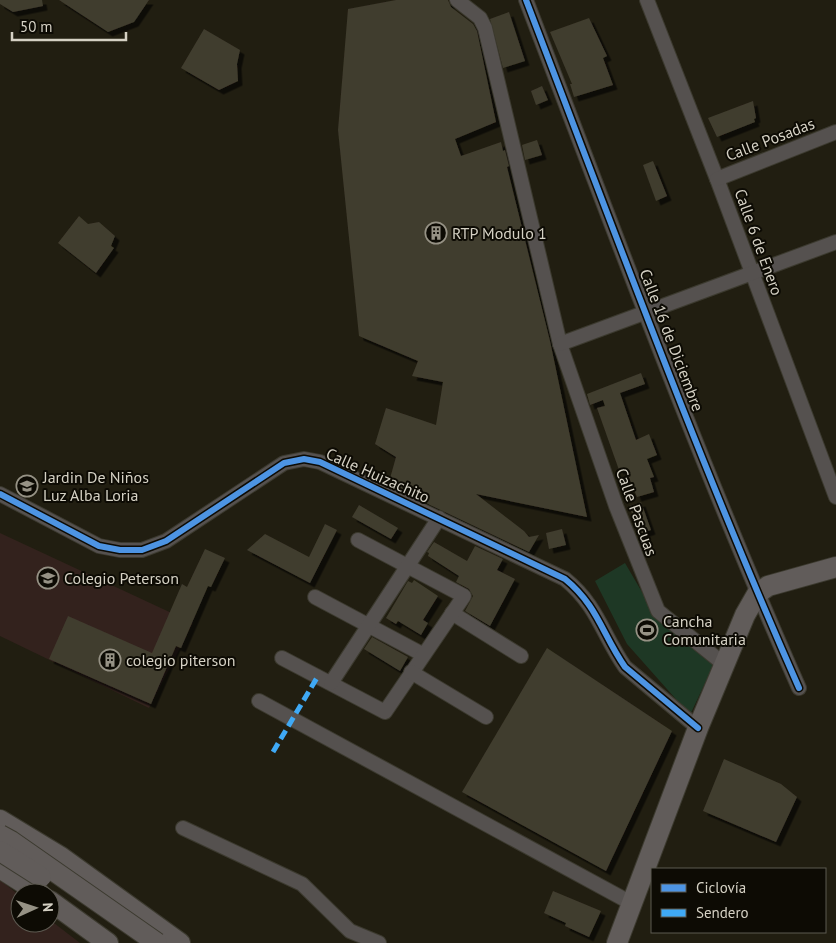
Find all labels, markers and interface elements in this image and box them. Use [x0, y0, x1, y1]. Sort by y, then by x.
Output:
scale bar [12, 10, 126, 42]
text: 50 m [20, 17, 53, 36]
street label: Calle Posadas [723, 113, 817, 165]
street label: Calle 6 de Enero [730, 186, 788, 298]
building icon: RTP Modulo 1 [424, 221, 448, 245]
place label: RTP Modulo 1 [452, 223, 547, 243]
street label: Calle 16 de Diciembre [636, 266, 708, 414]
street label: Calle Huizachito [323, 443, 433, 507]
street label: Calle Pascuas [612, 465, 662, 559]
place label: Jardin De Niños Luz Alba Loria [42, 467, 149, 505]
school or university icon: Jardin De Niños Luz Alba Loria [15, 474, 39, 498]
school or university icon: Colegio Peterson [36, 566, 60, 590]
place label: Colegio Peterson [64, 568, 179, 588]
place label: Cancha Comunitaria [663, 611, 746, 649]
sports icon: Cancha Comunitaria [635, 618, 659, 642]
building icon: colegio piterson [98, 648, 122, 672]
place label: colegio piterson [126, 650, 236, 670]
legend [651, 868, 826, 933]
text: Ciclovía [696, 878, 746, 897]
north arrow [10, 883, 60, 933]
text: N [39, 902, 57, 912]
text: Sendero [696, 903, 749, 922]

